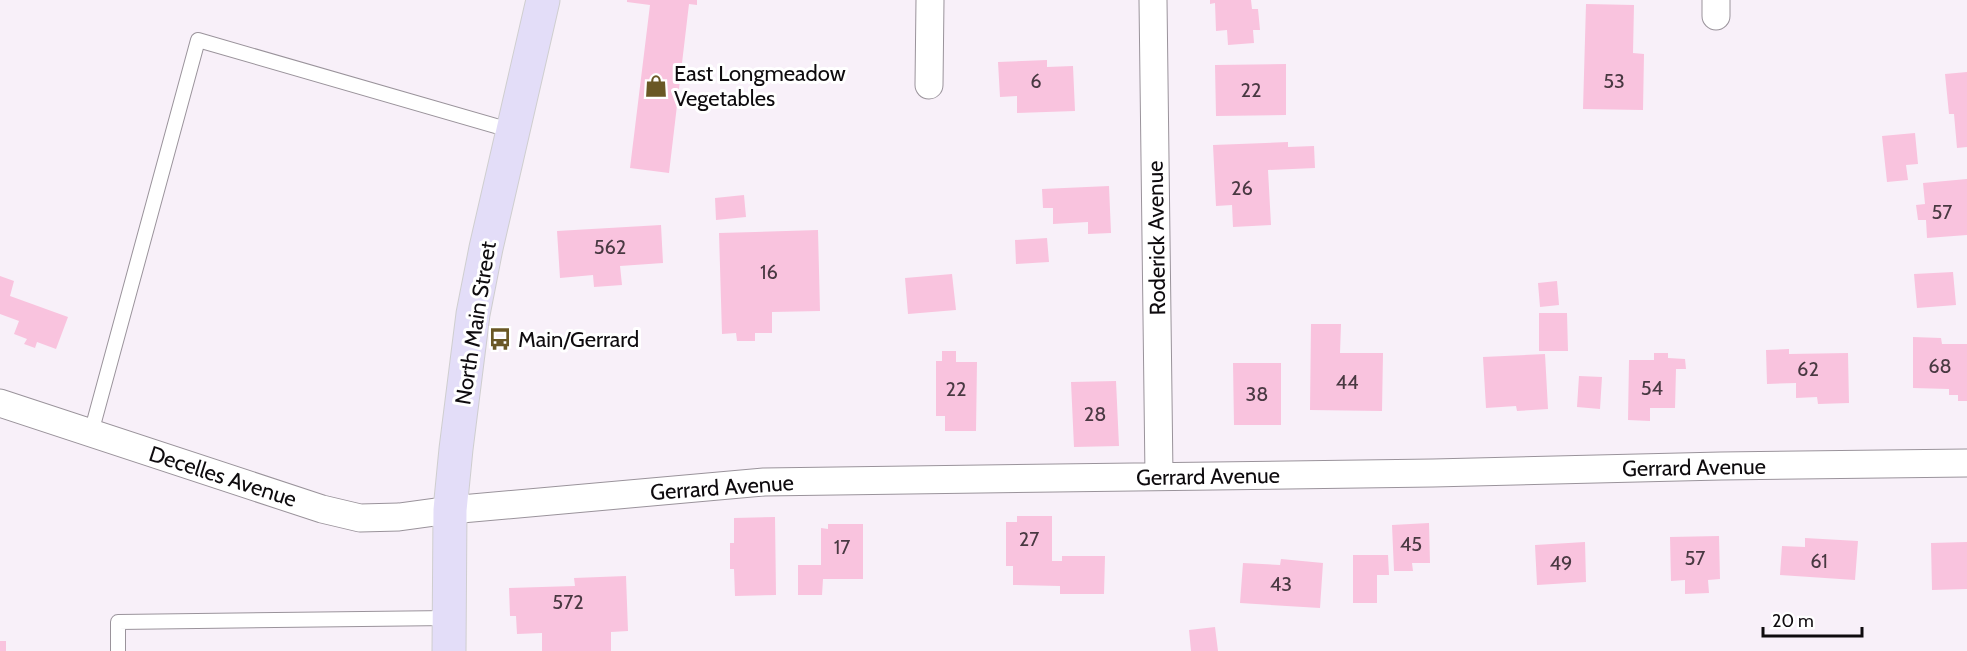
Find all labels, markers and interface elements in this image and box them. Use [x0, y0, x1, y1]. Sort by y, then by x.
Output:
place label: East Longmeadow Vegetables [674, 60, 846, 112]
house number: 6 [1030, 69, 1042, 93]
house number: 53 [1603, 69, 1625, 93]
shop icon: East Longmeadow Vegetables [643, 73, 669, 99]
house number: 22 [1241, 78, 1261, 102]
street label: Roderick Avenue [1142, 160, 1171, 316]
house number: 26 [1231, 176, 1253, 200]
house number: 57 [1932, 200, 1952, 224]
house number: 562 [594, 235, 626, 259]
street label: North Main Street [449, 239, 502, 407]
house number: 16 [760, 260, 778, 284]
bus stop icon: Main/Gerrard [487, 326, 513, 352]
place label: Main/Gerrard [518, 326, 639, 353]
house number: 68 [1928, 354, 1952, 378]
house number: 62 [1797, 357, 1819, 381]
house number: 44 [1335, 370, 1359, 394]
house number: 54 [1641, 376, 1664, 400]
house number: 22 [946, 377, 966, 401]
house number: 38 [1246, 382, 1268, 406]
house number: 28 [1084, 402, 1106, 426]
street label: Decelles Avenue [146, 440, 300, 513]
street label: Gerrard Avenue [1622, 453, 1766, 482]
street label: Gerrard Avenue [1136, 462, 1280, 491]
street label: Gerrard Avenue [649, 469, 795, 506]
house number: 27 [1019, 527, 1039, 551]
house number: 45 [1400, 532, 1422, 556]
house number: 17 [834, 535, 850, 559]
house number: 57 [1685, 546, 1705, 570]
house number: 61 [1810, 549, 1828, 573]
house number: 49 [1550, 551, 1572, 575]
house number: 43 [1270, 572, 1292, 596]
house number: 572 [552, 590, 584, 614]
scale bar [1763, 600, 1862, 638]
text: 20 m [1772, 610, 1814, 632]

